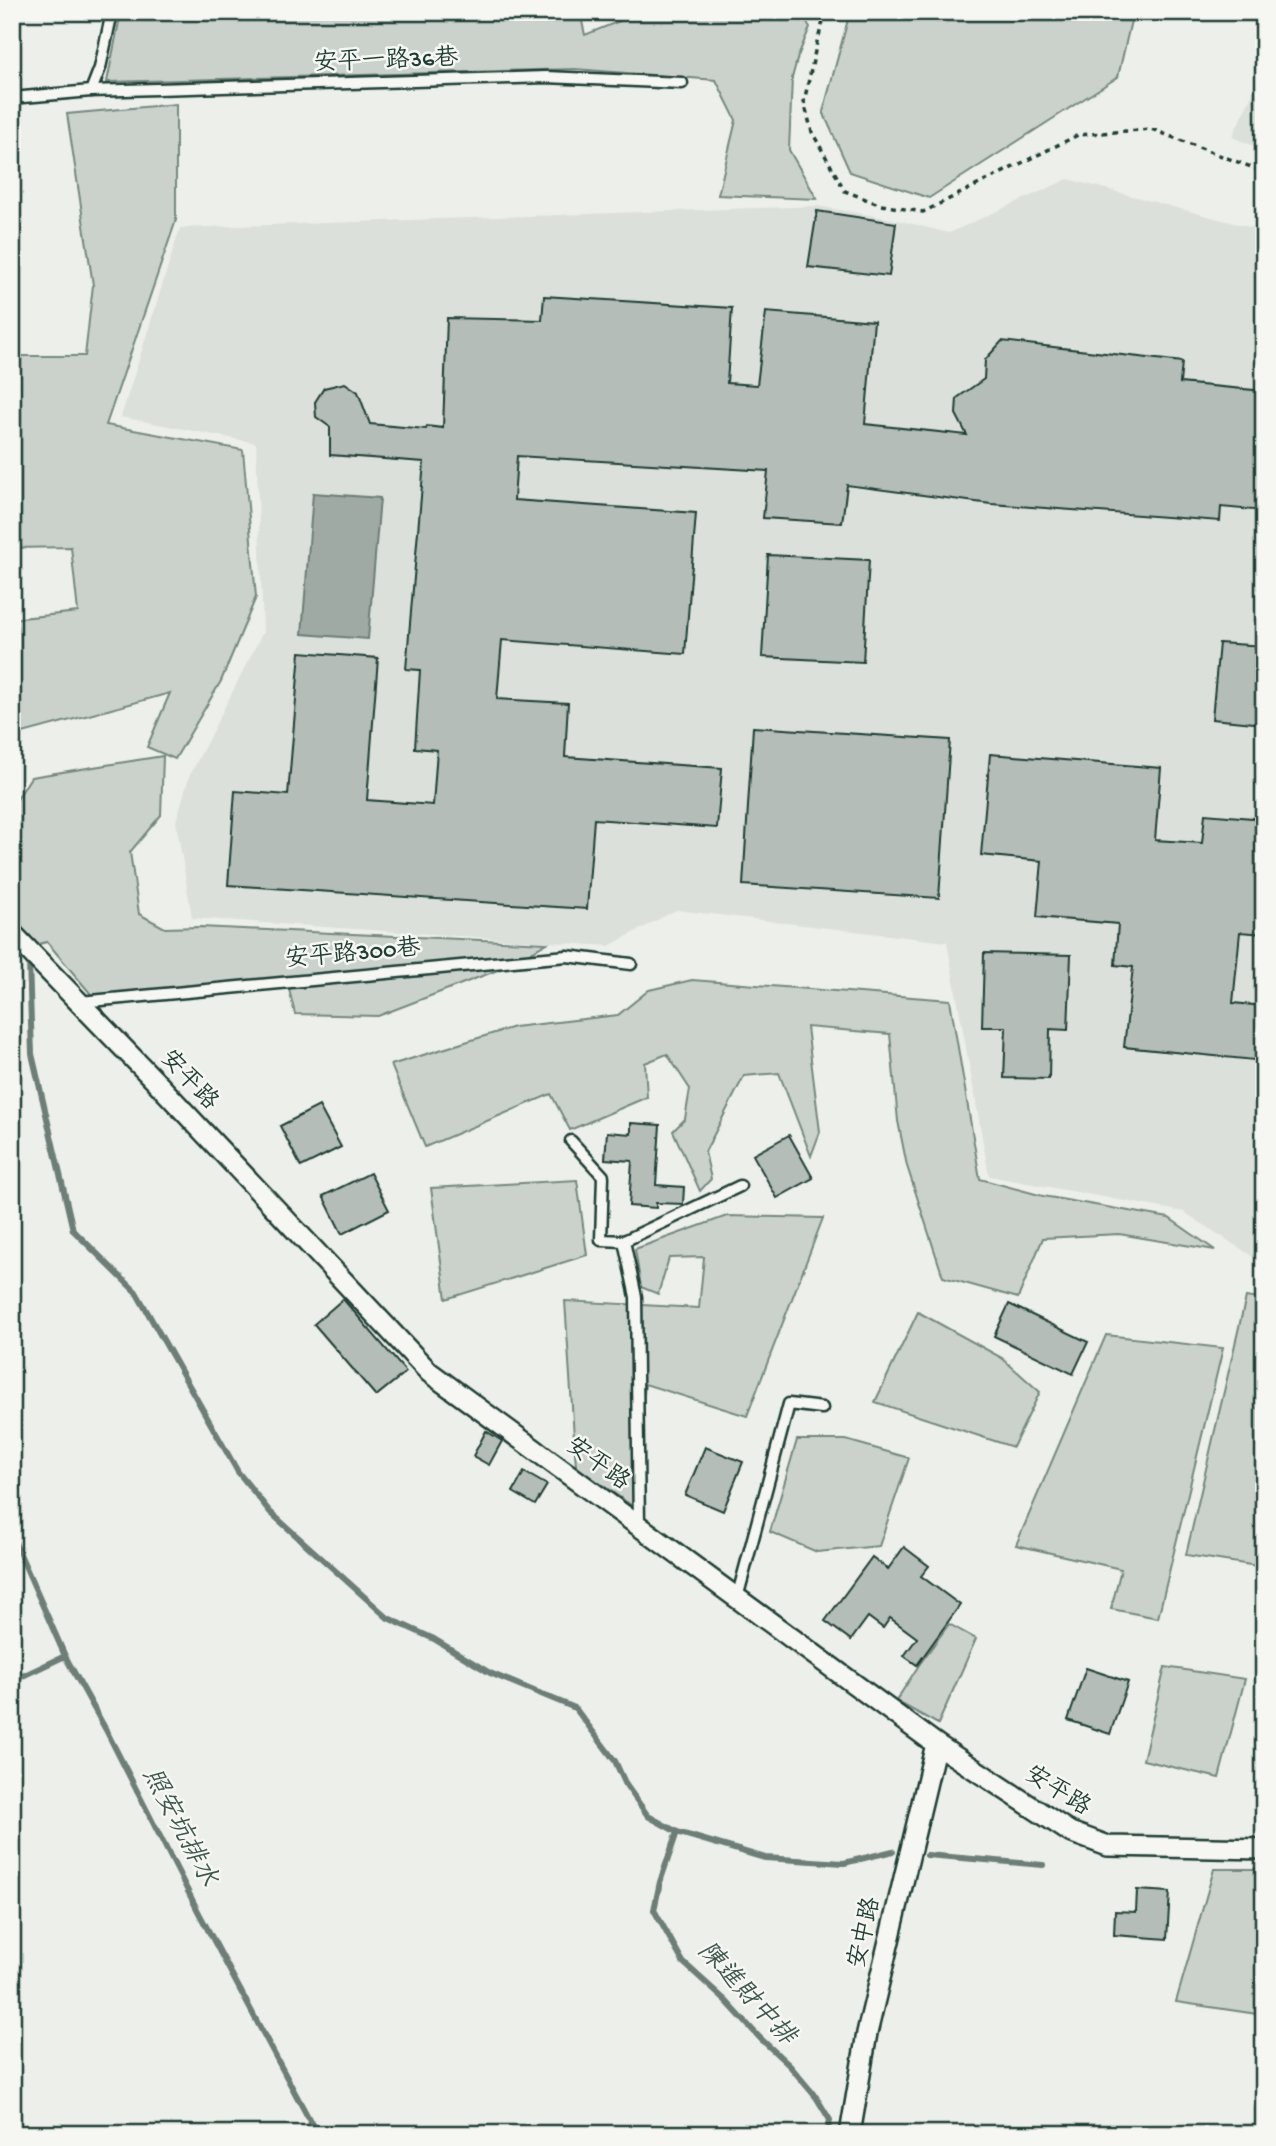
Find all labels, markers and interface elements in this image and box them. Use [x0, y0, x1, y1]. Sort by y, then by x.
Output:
street label: 安平一路36巷 [313, 43, 459, 79]
street label: 安平路300巷 [284, 933, 422, 975]
street label: 安平路 [153, 1043, 225, 1117]
street label: 安平路 [559, 1430, 636, 1498]
street label: 安平路 [1019, 1759, 1096, 1823]
water label: 照安坑排水 [134, 1763, 224, 1894]
street label: 安中路 [842, 1894, 888, 1971]
water label: 陳進財中排 [689, 1936, 803, 2055]

